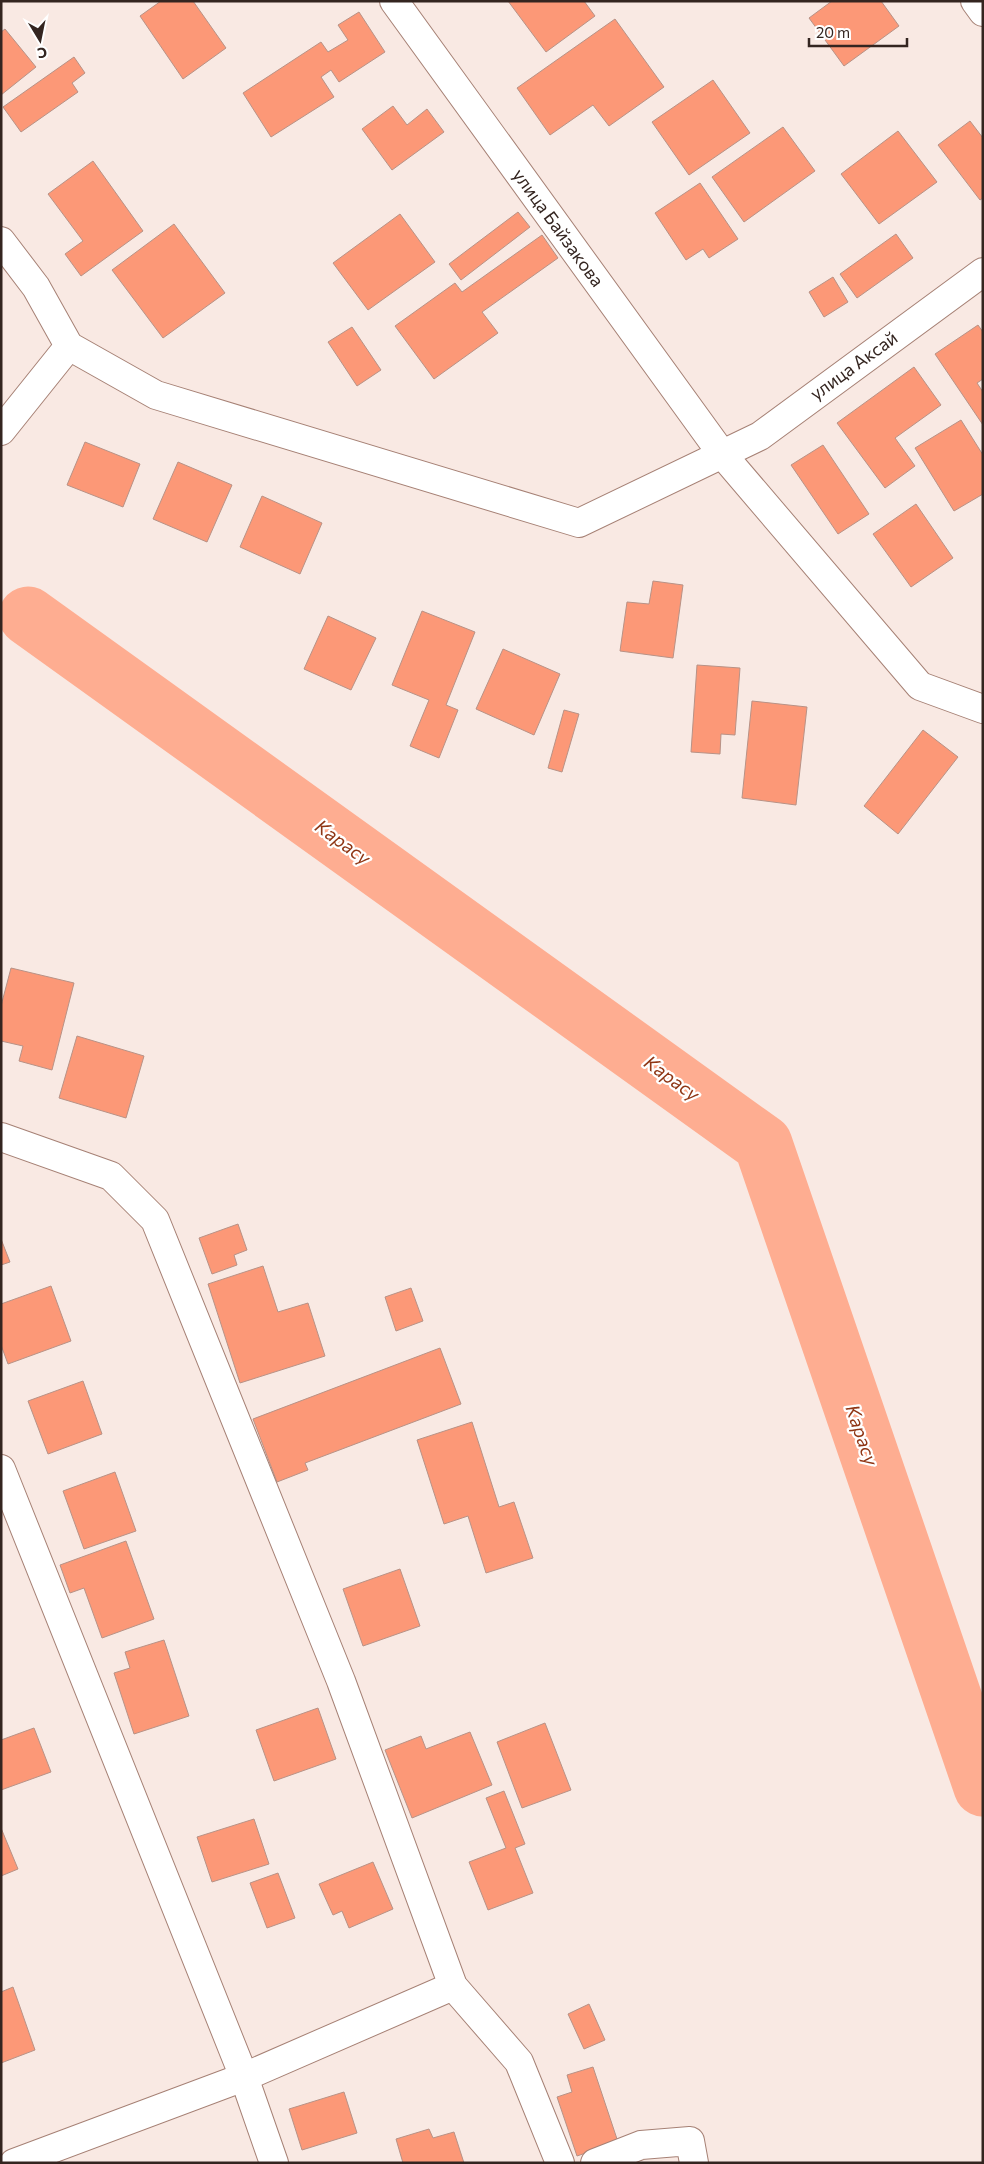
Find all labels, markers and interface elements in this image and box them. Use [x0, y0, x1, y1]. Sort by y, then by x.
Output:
north arrow [15, 15, 65, 65]
scale bar [809, 15, 906, 47]
text: 20 m [816, 23, 850, 41]
text: С [36, 44, 49, 62]
street label: улица Байзакова [509, 164, 609, 291]
street label: улица Аксай [805, 326, 901, 404]
water label: Карасу [311, 814, 376, 870]
water label: Карасу [640, 1050, 705, 1106]
water label: Карасу [841, 1401, 884, 1469]

